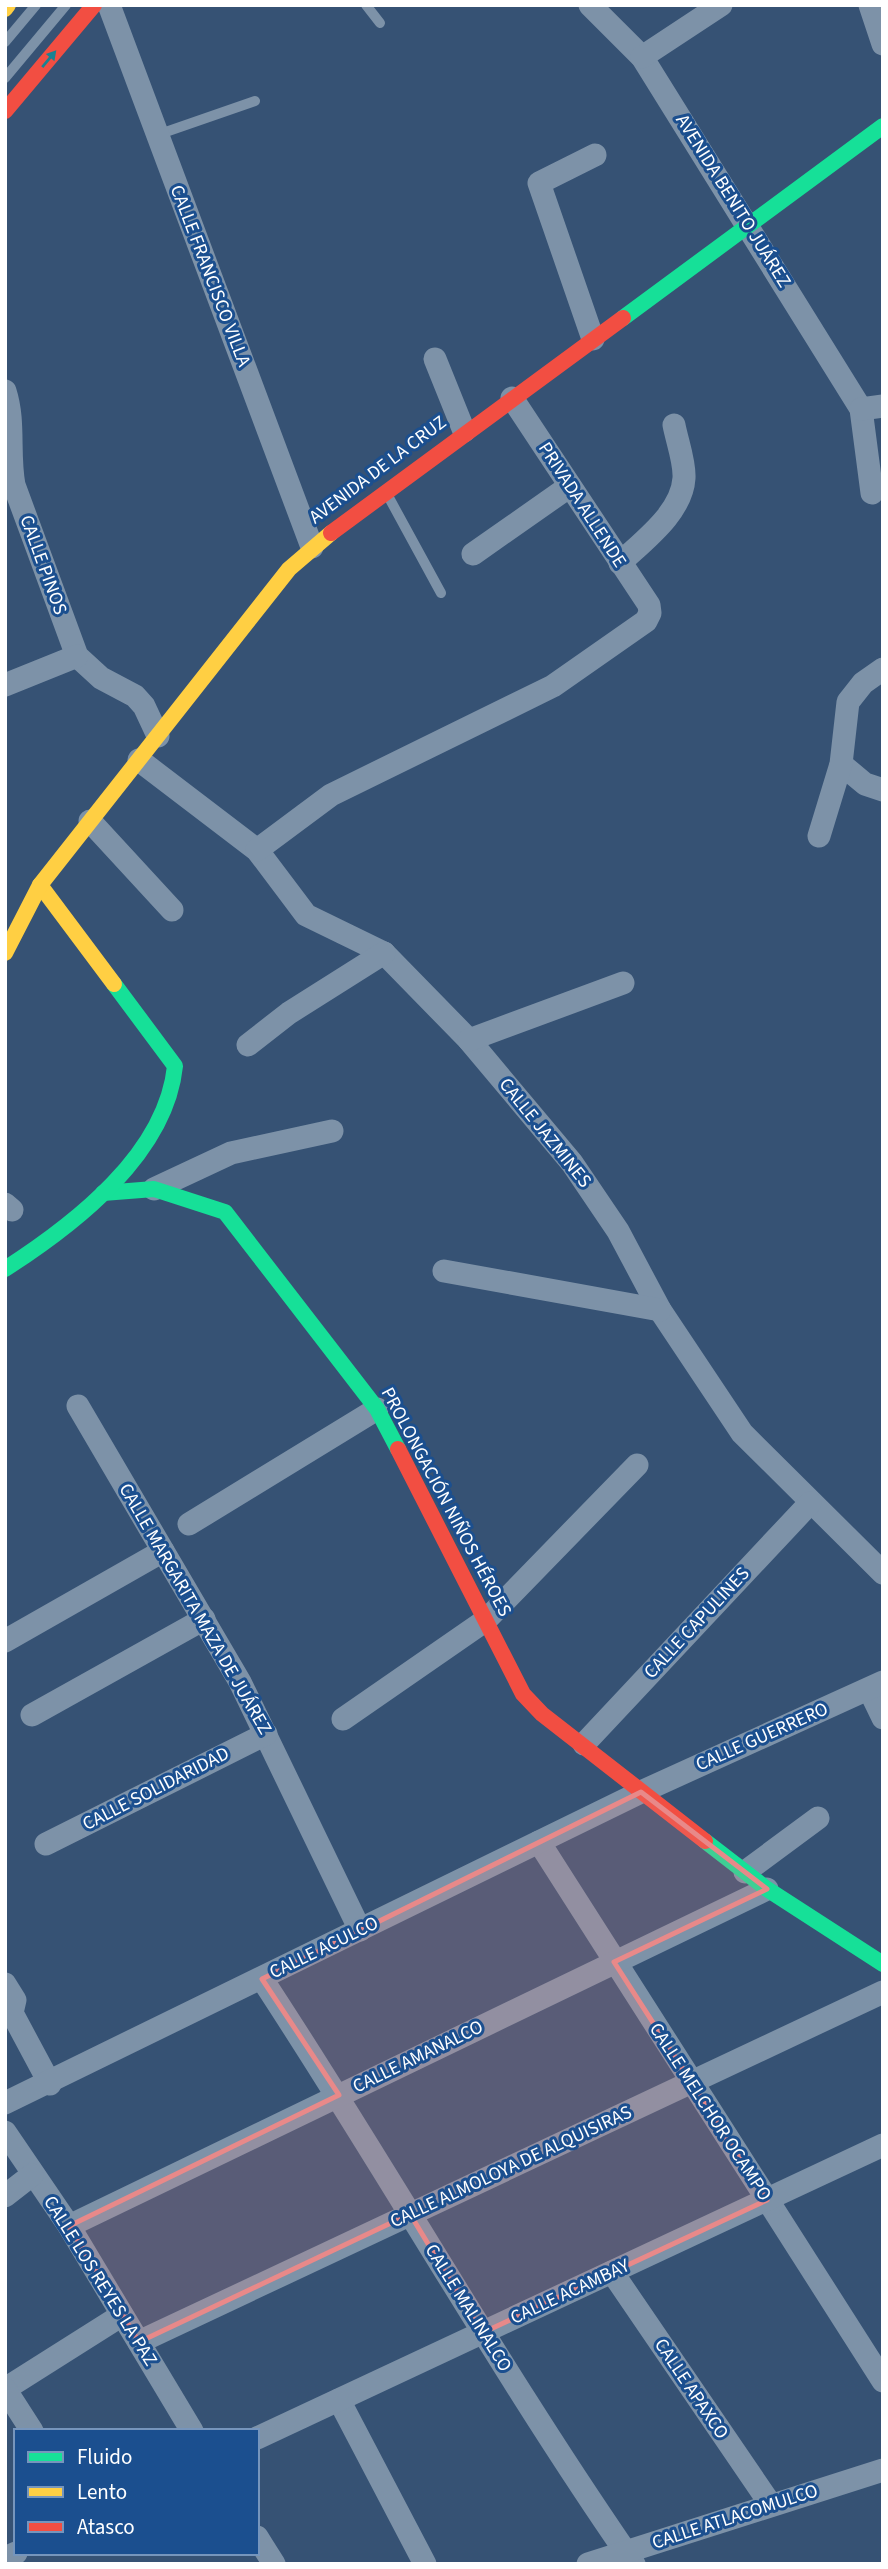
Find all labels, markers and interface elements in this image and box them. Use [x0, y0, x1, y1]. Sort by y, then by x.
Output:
one-way arrow [41, 50, 56, 67]
street label: AVENIDA BENITO JUÁREZ [669, 109, 797, 293]
street label: CALLE FRANCISCO VILLA [163, 181, 257, 371]
street label: AVENIDA DE LA CRUZ [304, 409, 452, 531]
street label: PRIVADA ALLENDE [531, 437, 633, 573]
street label: CALLE PINOS [12, 511, 74, 619]
street label: CALLE JAZMINES [492, 1072, 598, 1194]
street label: PROLONGACIÓN NIÑOS HÉROES [374, 1383, 518, 1621]
street label: CALLE MARGARITA MAZA DE JUÁREZ [112, 1478, 278, 1740]
street label: CALLE CAPULINES [638, 1561, 756, 1685]
street label: CALLE GUERRERO [691, 1696, 833, 1778]
street label: CALLE SOLIDARIDAD [78, 1740, 234, 1838]
street label: CALLE ACULCO [265, 1910, 383, 1986]
street label: CALLE AMANALCO [348, 2014, 488, 2100]
street label: CALLE MELCHOR OCAMPO [642, 2018, 778, 2206]
street label: CALLE ALMOLOYA DE ALQUISIRAS [386, 2099, 636, 2235]
street label: CALLE LOS REYES LA PAZ [37, 2191, 163, 2371]
street label: CALLE MALINALCO [418, 2239, 518, 2377]
street label: CALLE ACAMBAY [506, 2252, 635, 2331]
street label: CALLE APAXCO [647, 2333, 735, 2445]
legend [14, 2429, 259, 2555]
text: Fluido [77, 2442, 132, 2472]
text: Lento [77, 2477, 127, 2507]
street label: CALLE ATLACOMULCO [649, 2477, 821, 2557]
text: Atasco [77, 2512, 135, 2542]

